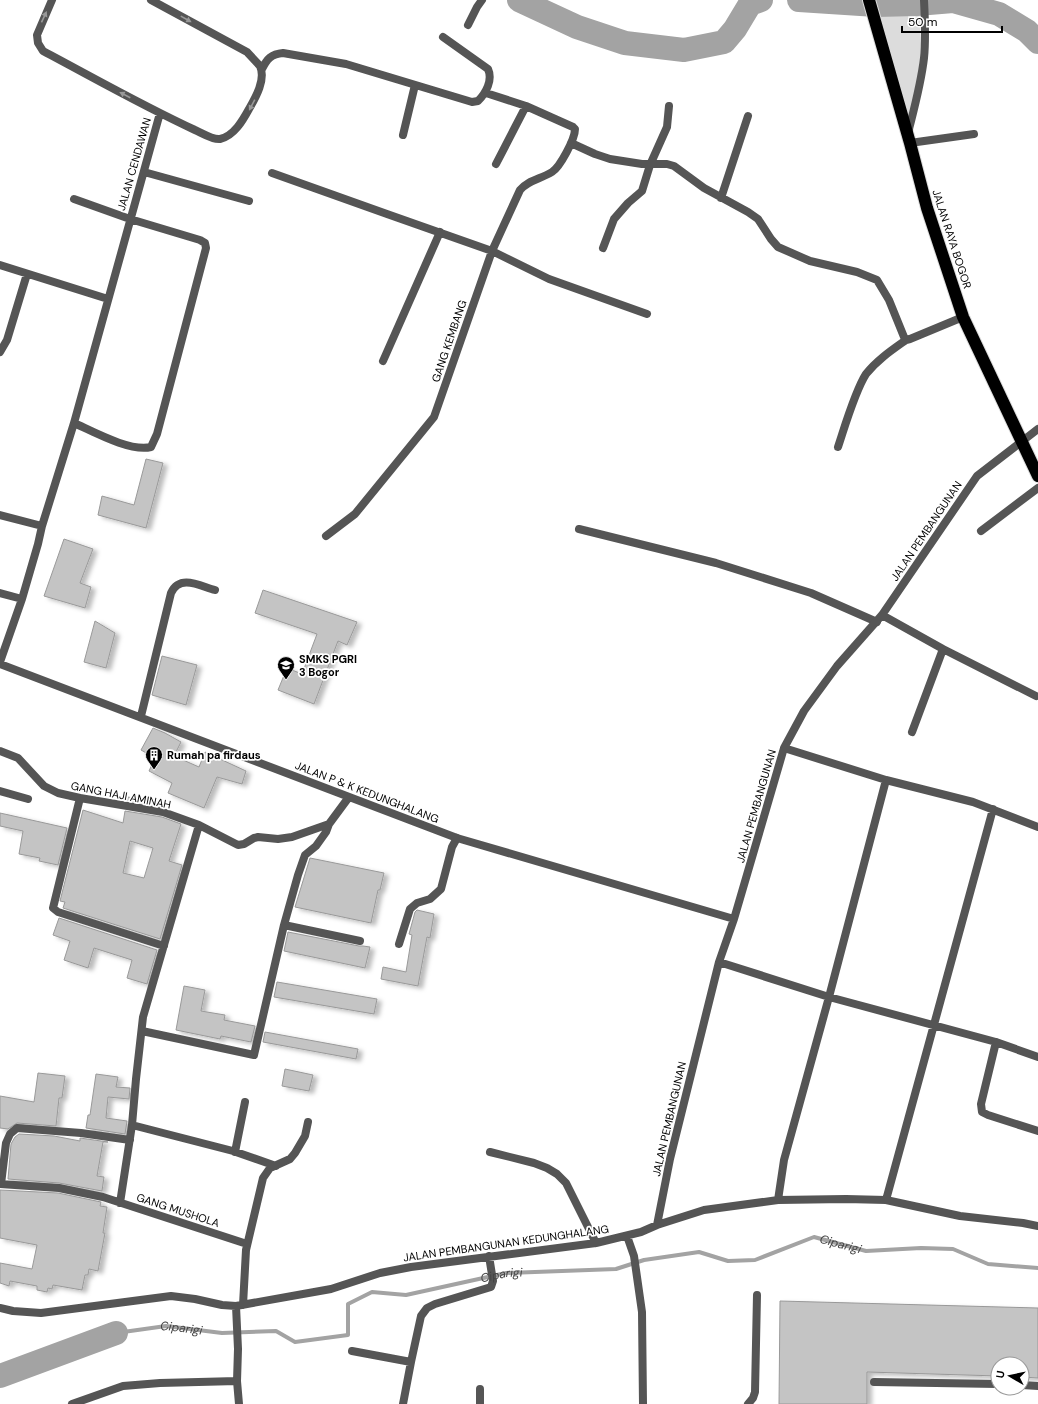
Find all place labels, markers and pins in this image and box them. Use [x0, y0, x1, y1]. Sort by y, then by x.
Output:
place label: SMKS PGRI 3 Bogor [299, 652, 357, 679]
school or university icon: SMKS PGRI 3 Bogor [276, 655, 296, 680]
building icon: Rumah pa firdaus [144, 745, 164, 770]
place label: Rumah pa firdaus [167, 748, 261, 762]

